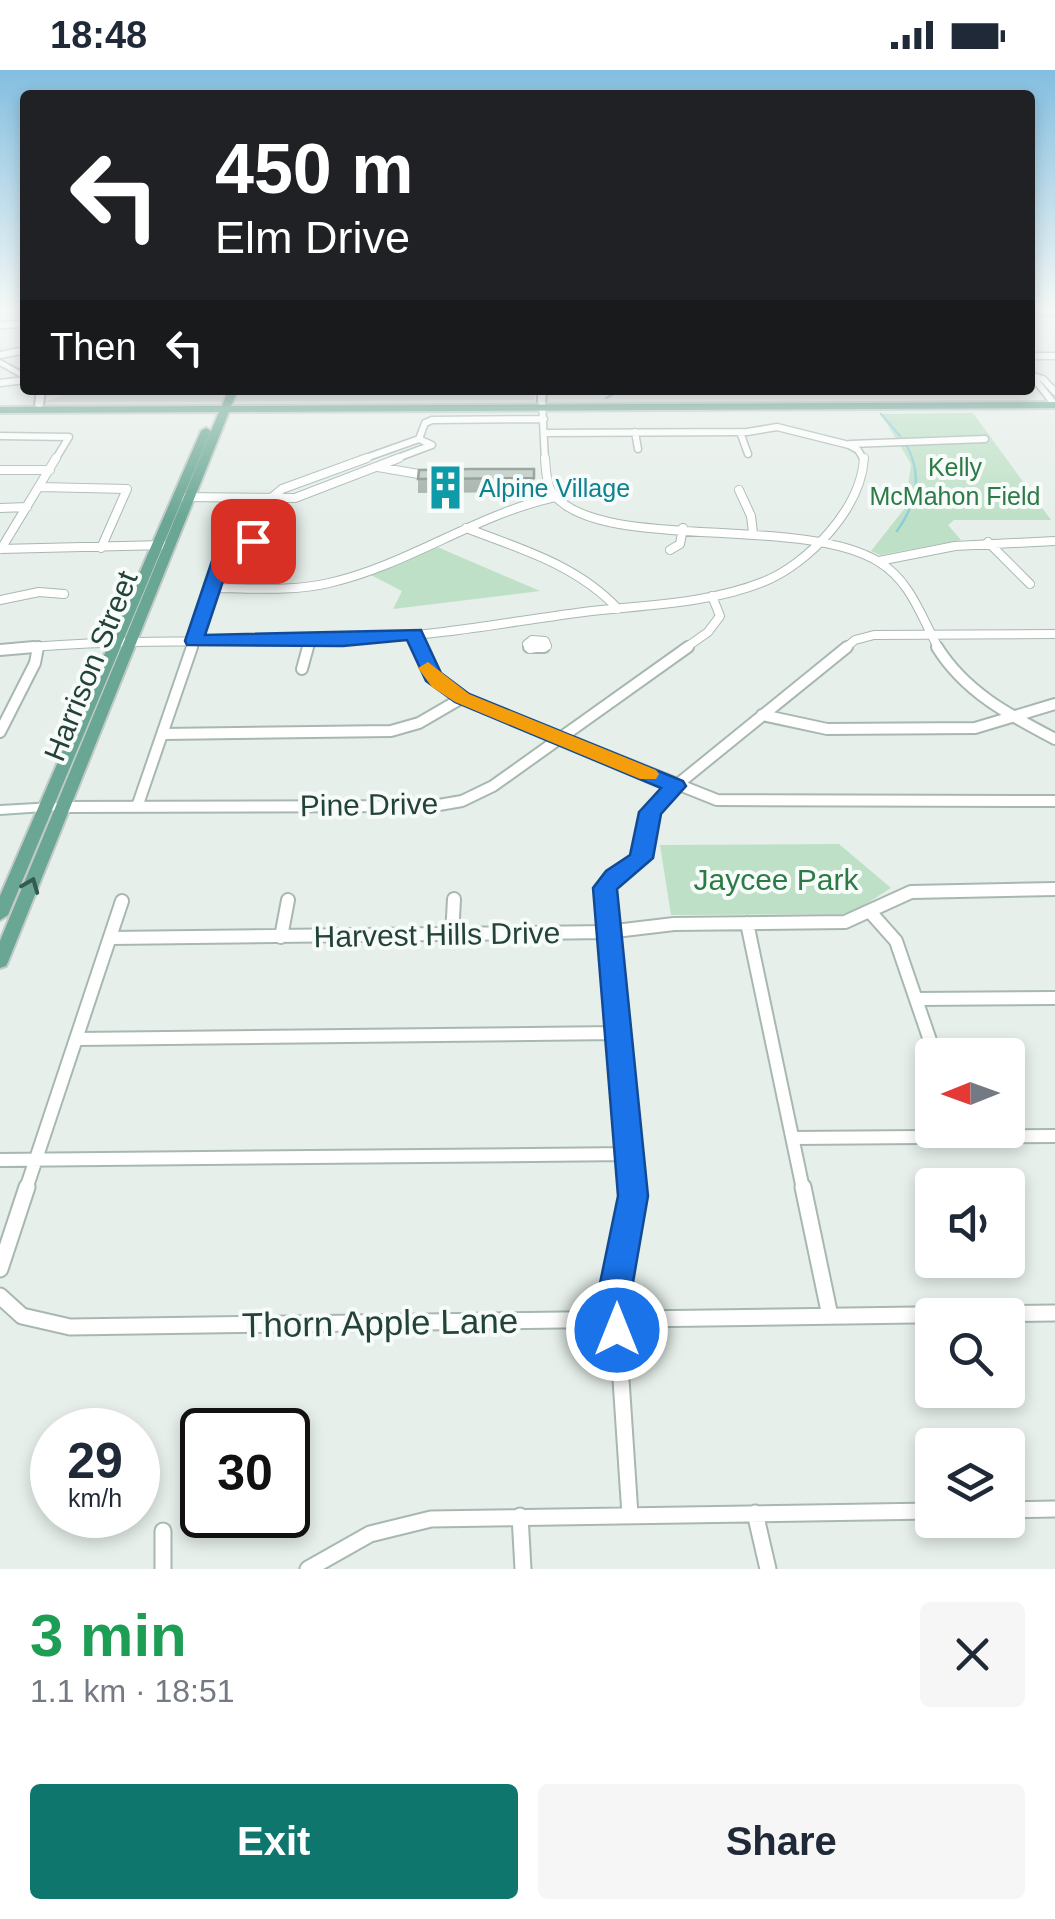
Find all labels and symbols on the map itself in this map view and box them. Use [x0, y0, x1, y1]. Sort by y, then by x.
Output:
park label: Kelly McMahon Field [870, 453, 1040, 510]
building icon: Alpine Village [422, 464, 470, 512]
place label: Alpine Village [479, 474, 630, 502]
pin [211, 499, 296, 584]
street label: Harrison Street [37, 565, 144, 766]
street label: Pine Drive [300, 787, 438, 822]
park label: Jaycee Park [693, 863, 860, 896]
one-way arrow [20, 877, 40, 895]
street label: Harvest Hills Drive [313, 916, 561, 953]
north arrow [915, 1038, 1025, 1148]
position arrow [565, 1278, 669, 1382]
street label: Thorn Apple Lane [242, 1301, 518, 1344]
speed limit sign: 30 [180, 1408, 310, 1538]

